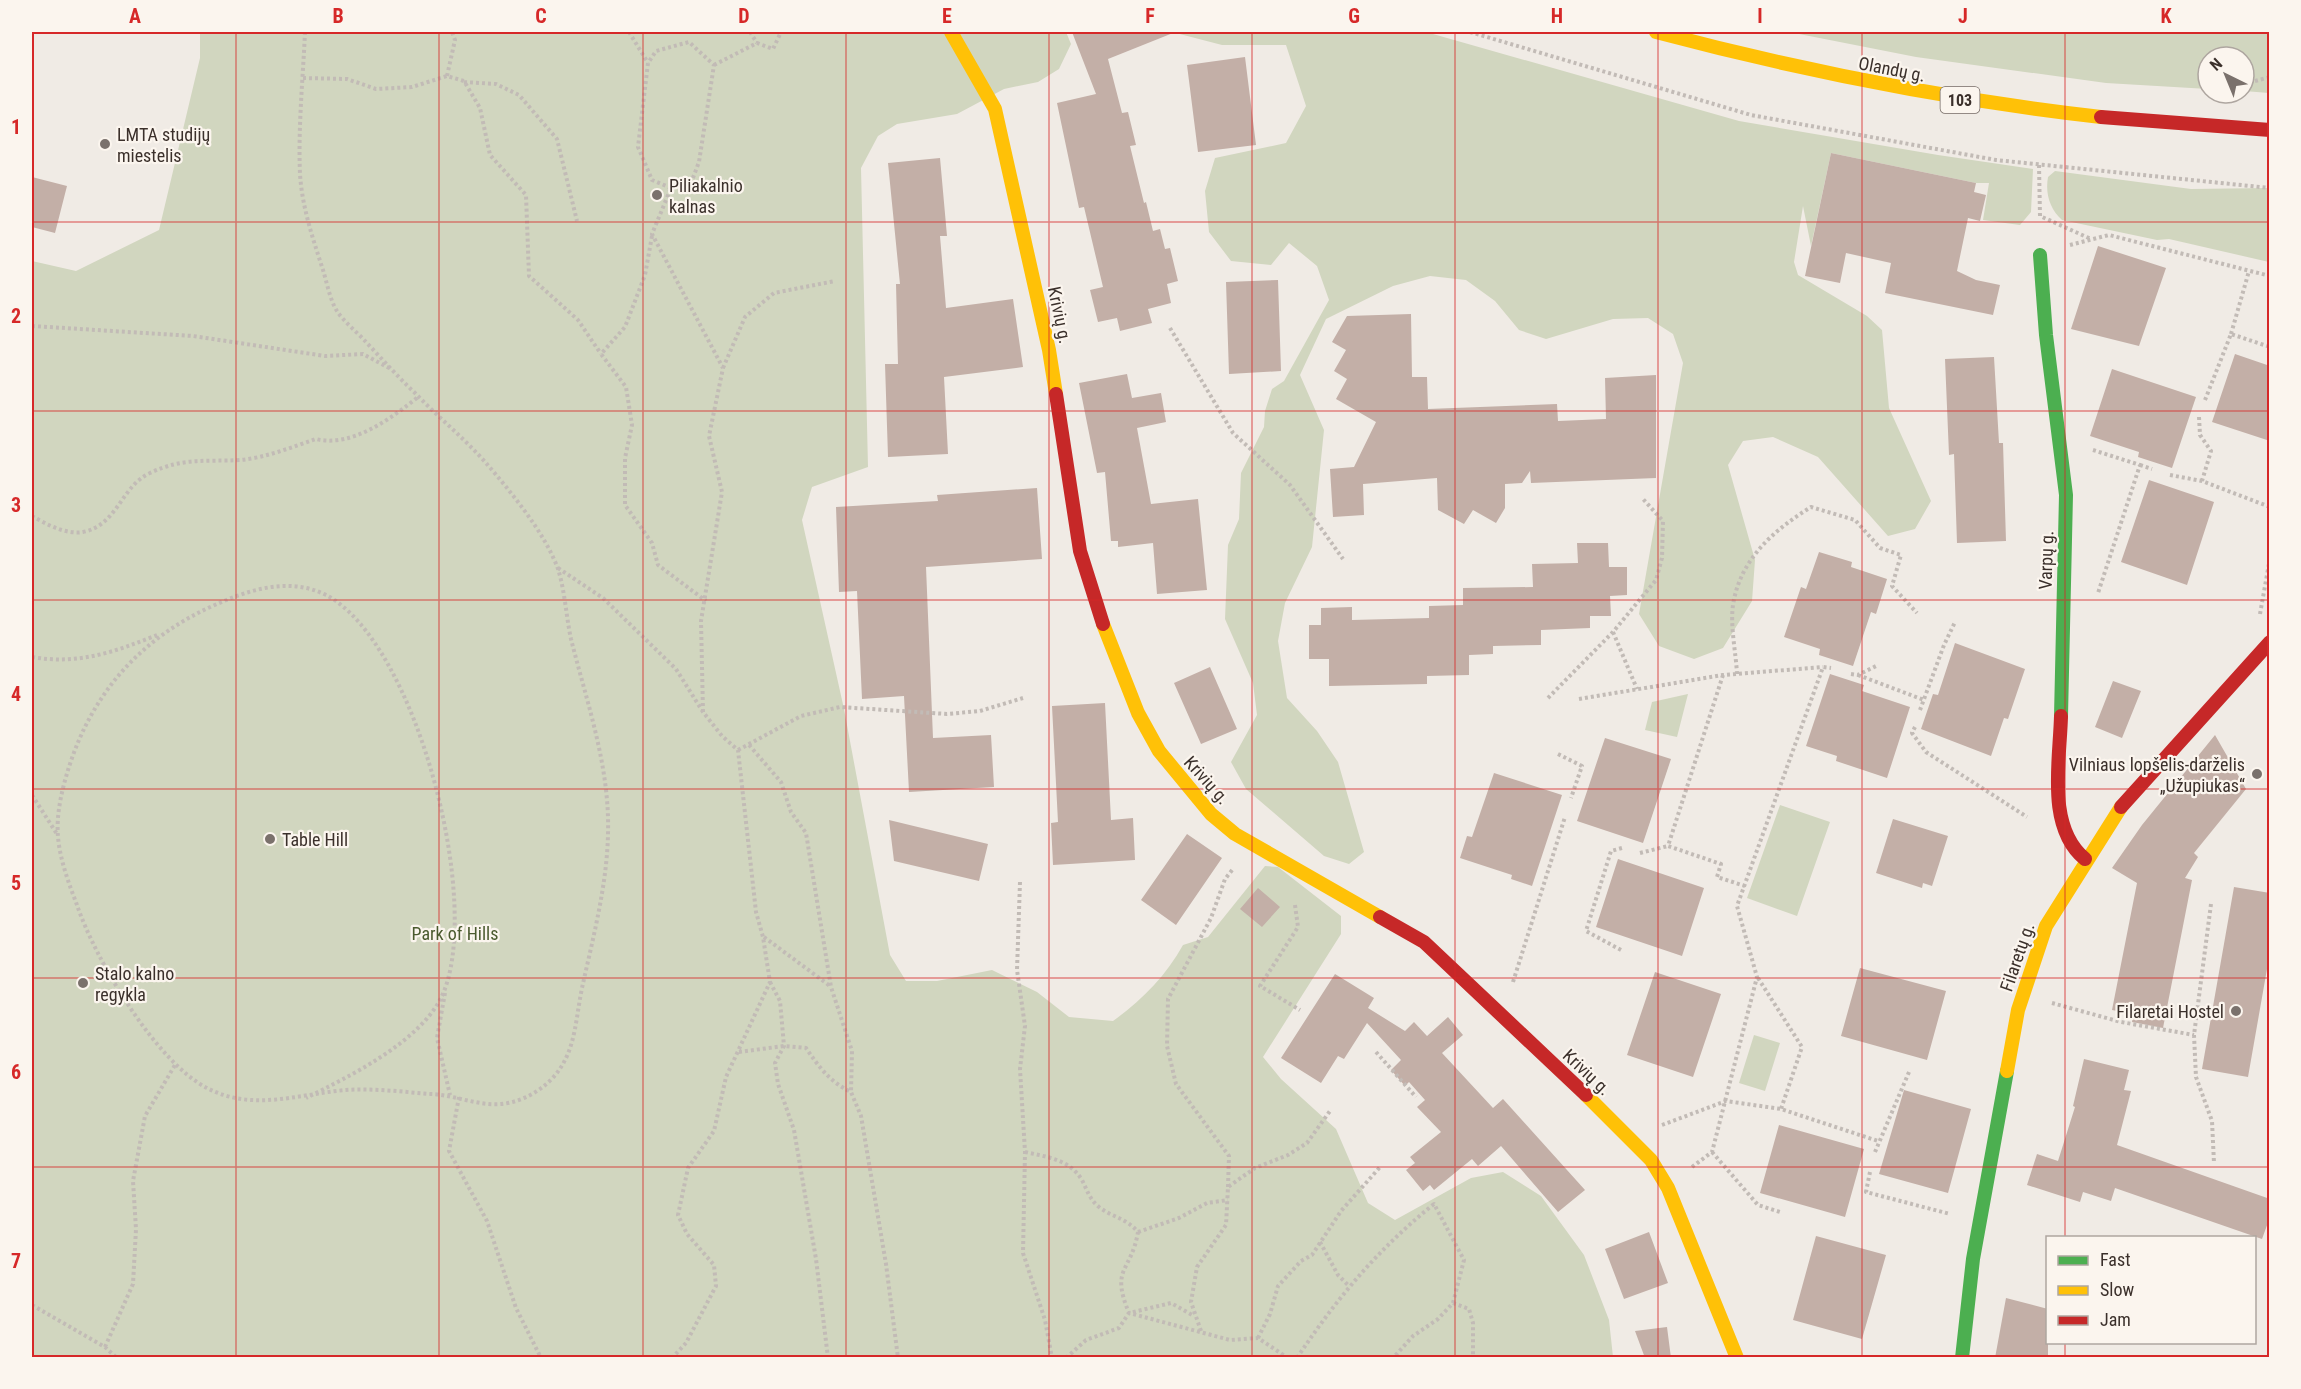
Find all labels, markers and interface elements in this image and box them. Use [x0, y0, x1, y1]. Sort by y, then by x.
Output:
text: A [129, 4, 141, 28]
text: B [332, 4, 344, 28]
text: C [535, 4, 547, 28]
text: D [738, 4, 750, 28]
text: E [942, 4, 952, 28]
text: F [1145, 4, 1155, 28]
text: G [1348, 4, 1360, 28]
text: H [1551, 4, 1563, 28]
text: I [1757, 4, 1763, 28]
text: J [1958, 4, 1968, 28]
text: K [2160, 4, 2172, 28]
north arrow [2196, 45, 2256, 105]
street label: Olandų g. [1857, 52, 1927, 86]
text: N [2206, 54, 2226, 75]
road number: 103 [1940, 87, 1980, 113]
text: 1 [11, 115, 21, 139]
place label: LMTA studijų miestelis [117, 124, 210, 166]
marker: LMTA studijų miestelis [98, 137, 112, 151]
place label: Piliakalnio kalnas [669, 175, 743, 217]
marker: Piliakalnio kalnas [650, 188, 664, 202]
street label: Krivių g. [1044, 285, 1076, 345]
text: 2 [11, 304, 21, 328]
text: 3 [11, 493, 21, 517]
street label: Varpų g. [2034, 530, 2058, 590]
text: 4 [11, 682, 21, 706]
street label: Krivių g. [1180, 752, 1234, 808]
place label: Vilniaus lopšelis-darželis „Užupiukas“ [2069, 754, 2245, 796]
marker: Vilniaus lopšelis-darželis „Užupiukas“ [2250, 767, 2264, 781]
place label: Table Hill [282, 829, 348, 850]
marker: Table Hill [263, 832, 277, 846]
text: 5 [11, 871, 21, 895]
street label: Filaretų g. [1996, 920, 2038, 994]
park label: Park of Hills [412, 923, 498, 944]
place label: Stalo kalno regykla [95, 963, 174, 1005]
marker: Stalo kalno regykla [76, 976, 90, 990]
place label: Filaretai Hostel [2116, 1001, 2224, 1022]
marker: Filaretai Hostel [2229, 1004, 2243, 1018]
street label: Krivių g. [1559, 1045, 1615, 1099]
text: 6 [11, 1060, 21, 1084]
legend [2046, 1236, 2256, 1344]
text: 7 [11, 1249, 21, 1273]
text: Fast [2100, 1249, 2131, 1270]
text: Slow [2100, 1279, 2135, 1300]
text: Jam [2100, 1309, 2131, 1330]

